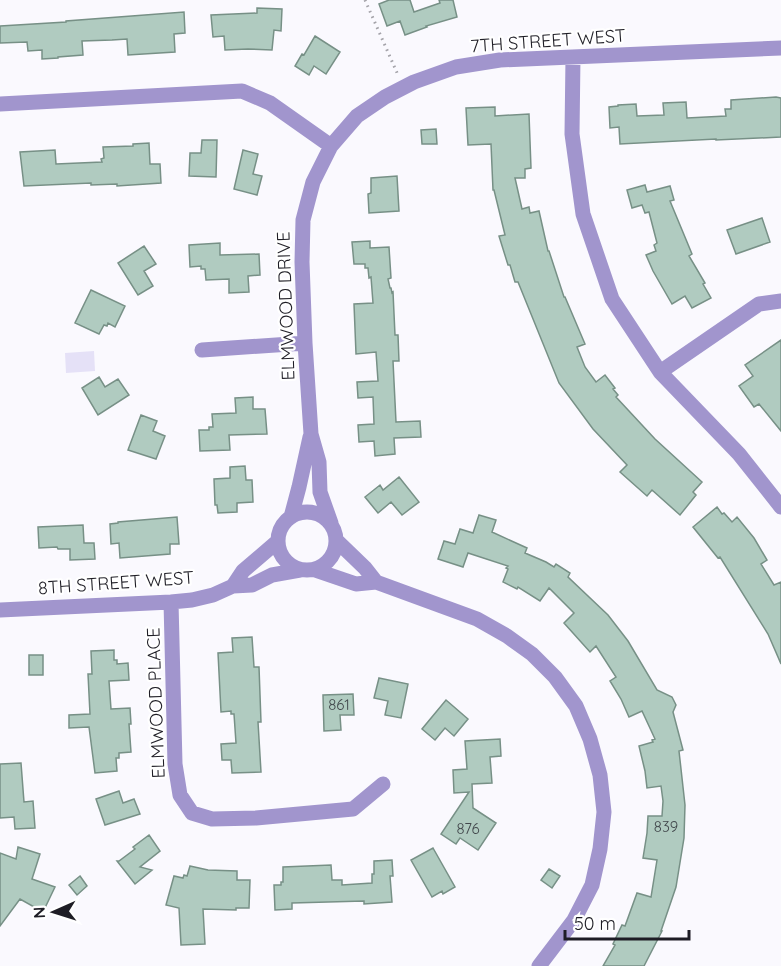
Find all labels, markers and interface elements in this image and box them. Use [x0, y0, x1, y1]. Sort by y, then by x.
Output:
street label: 7TH STREET WEST [469, 24, 627, 57]
street label: ELMWOOD DRIVE [271, 231, 300, 381]
street label: 8TH STREET WEST [37, 566, 195, 599]
street label: ELMWOOD PLACE [141, 627, 170, 779]
house number: 861 [328, 695, 350, 714]
house number: 839 [654, 817, 678, 836]
house number: 876 [457, 819, 479, 838]
north arrow [24, 882, 84, 942]
scale bar [565, 903, 690, 941]
text: N [29, 906, 49, 919]
text: 50 m [574, 912, 616, 935]

